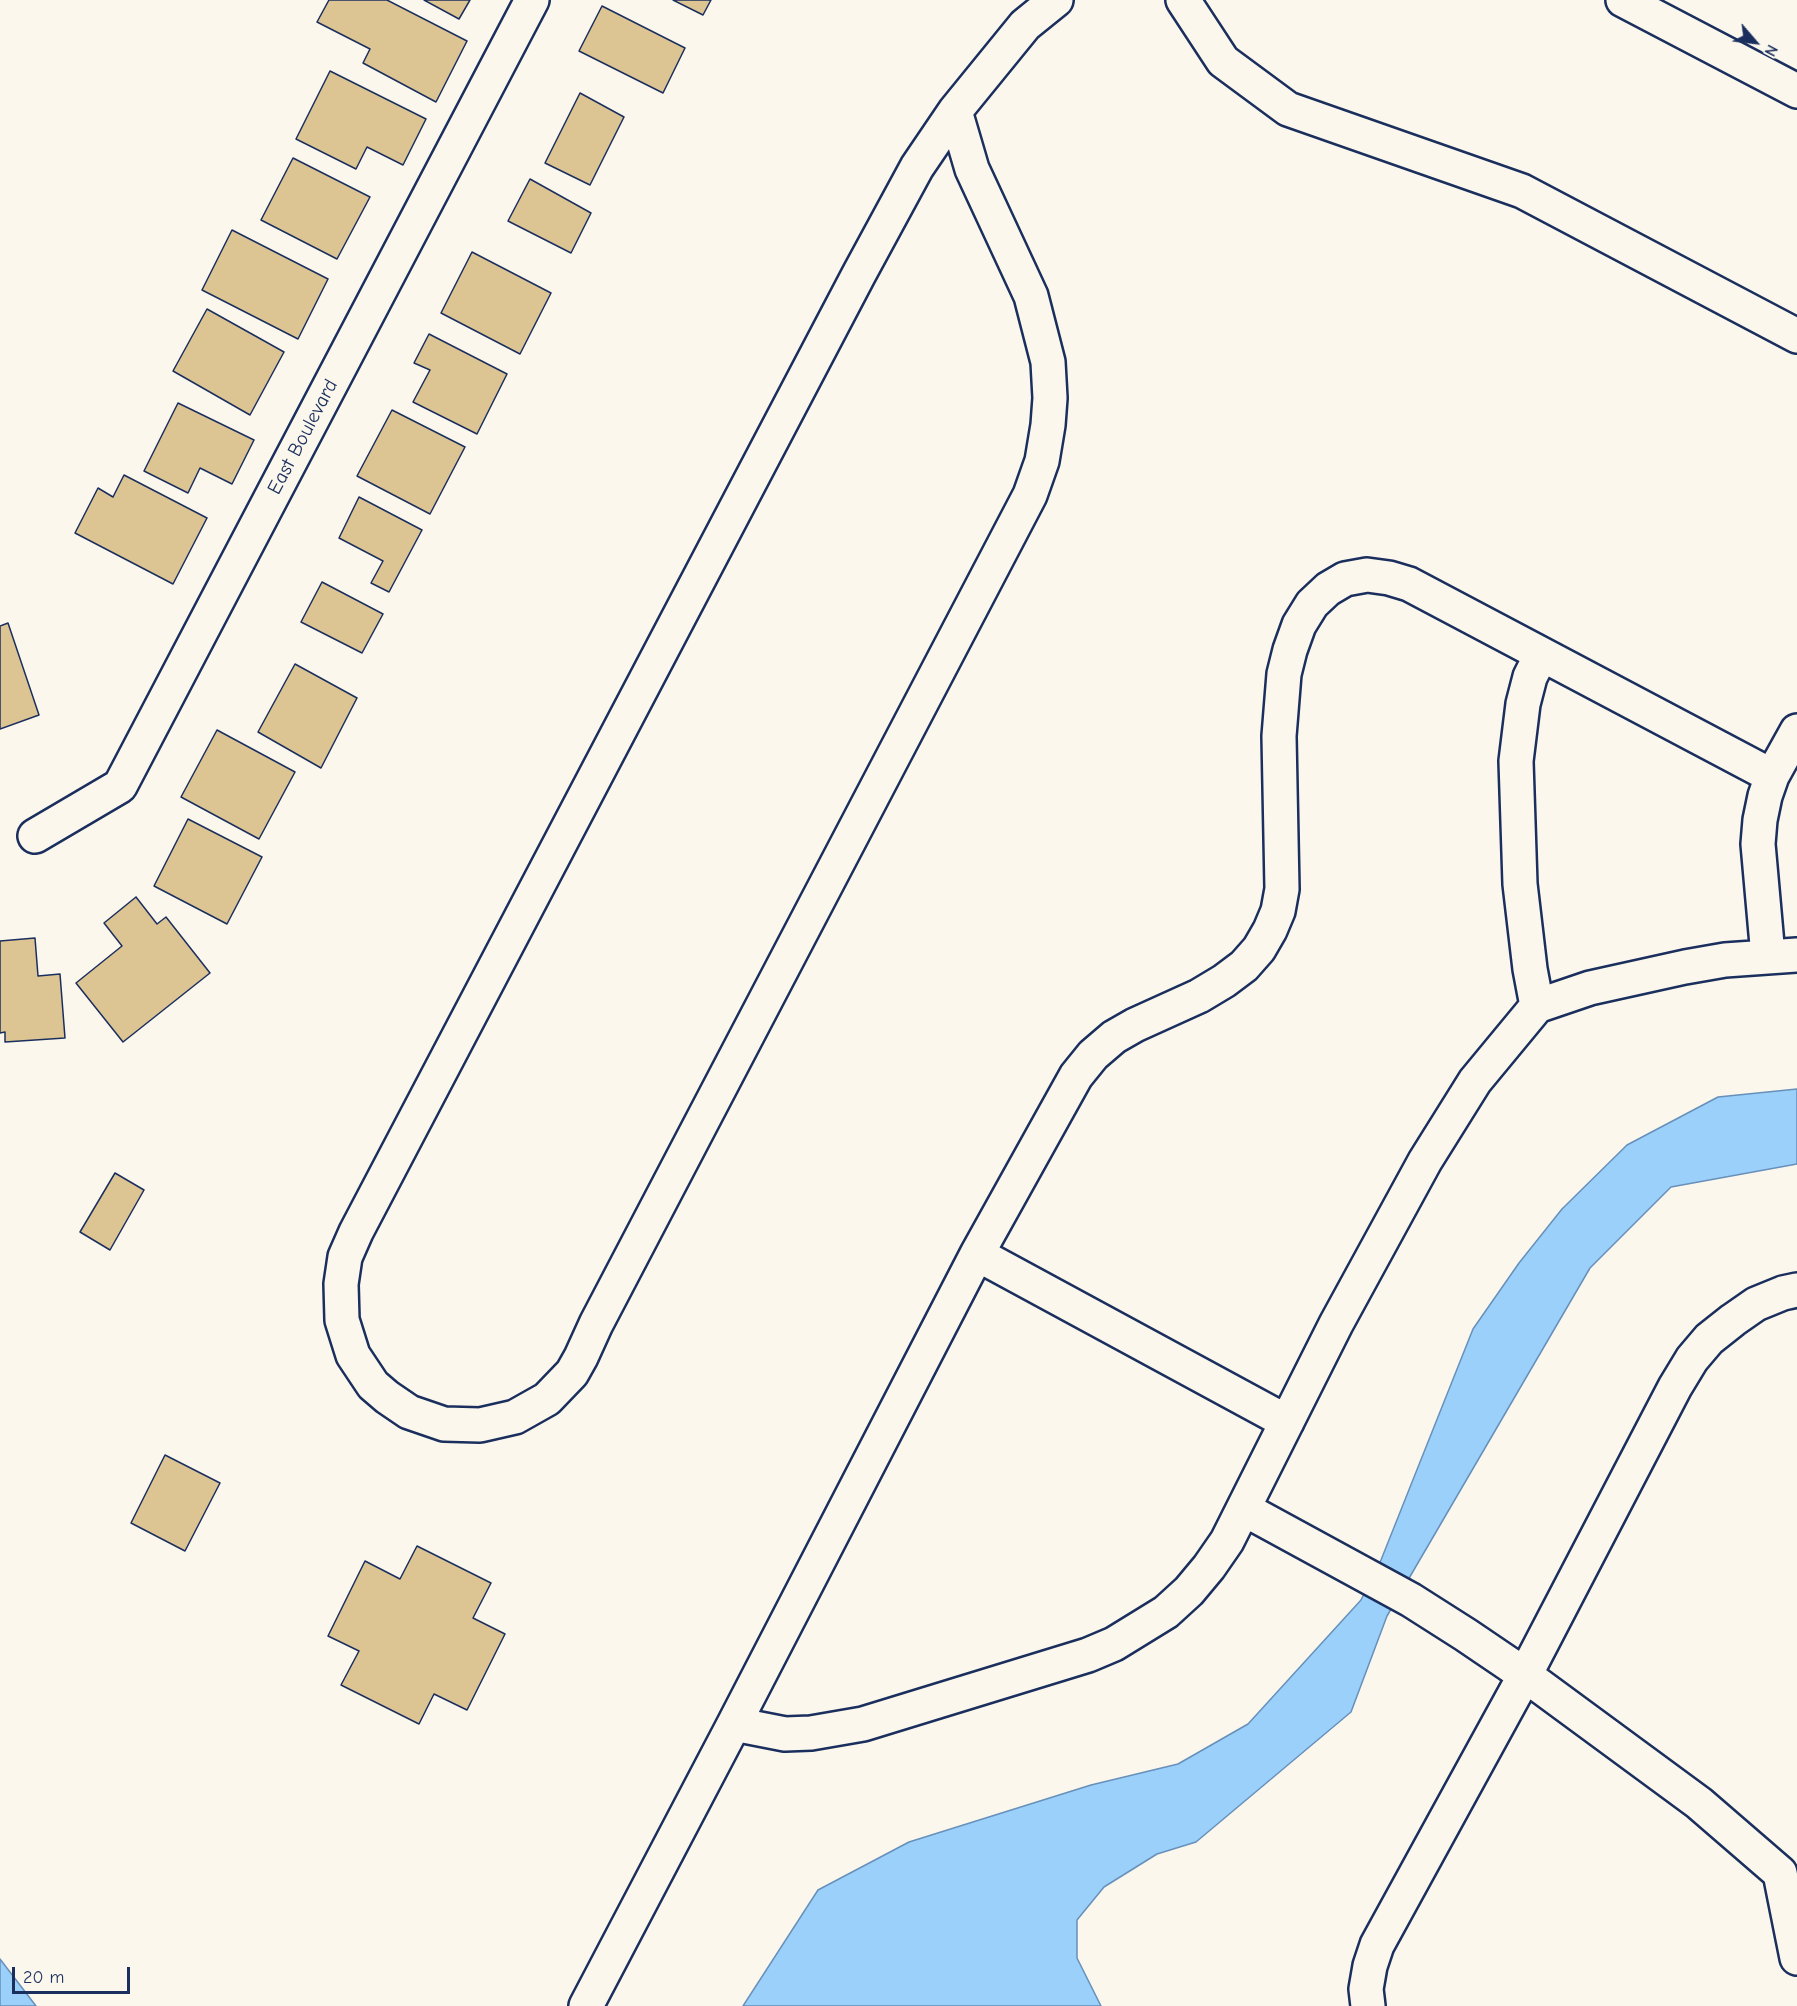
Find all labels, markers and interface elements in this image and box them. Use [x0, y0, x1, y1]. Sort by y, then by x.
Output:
north arrow [1725, 12, 1785, 72]
text: N [1760, 42, 1781, 59]
street label: East Boulevard [263, 375, 343, 499]
scale bar [15, 1955, 134, 1993]
text: 20 m [23, 1967, 64, 1988]

